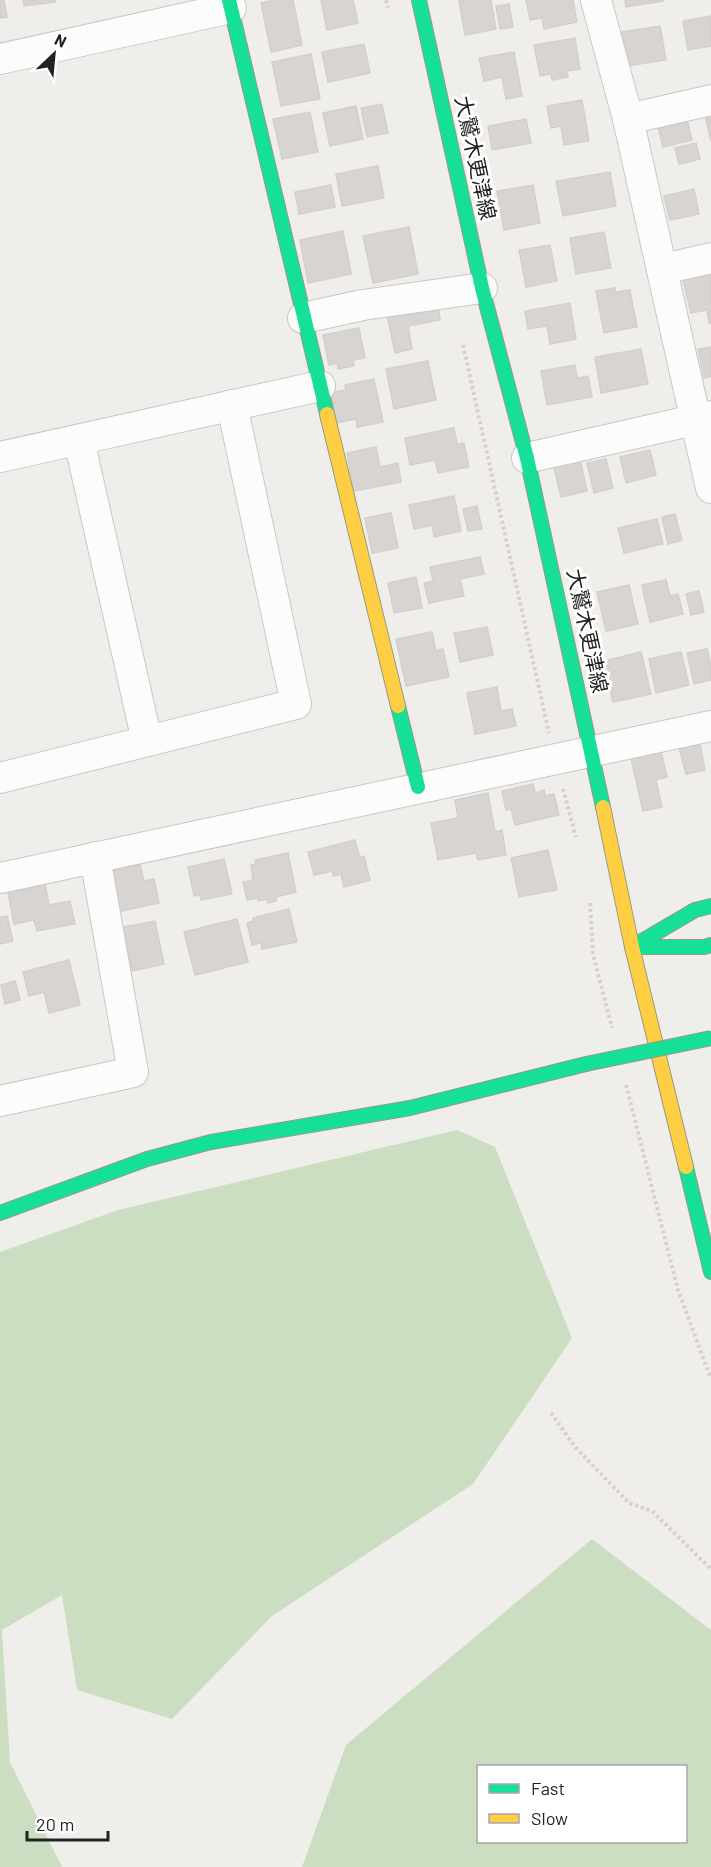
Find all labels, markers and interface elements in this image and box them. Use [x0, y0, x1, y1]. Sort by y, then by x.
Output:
north arrow [24, 24, 84, 84]
text: N [52, 29, 70, 51]
street label: 大鷲木更津線 [451, 93, 502, 222]
street label: 大鷲木更津線 [563, 566, 614, 695]
legend [477, 1765, 687, 1843]
text: Fast [531, 1777, 565, 1799]
scale bar [27, 1804, 108, 1842]
text: Slow [531, 1807, 568, 1829]
text: 20 m [36, 1813, 74, 1835]

